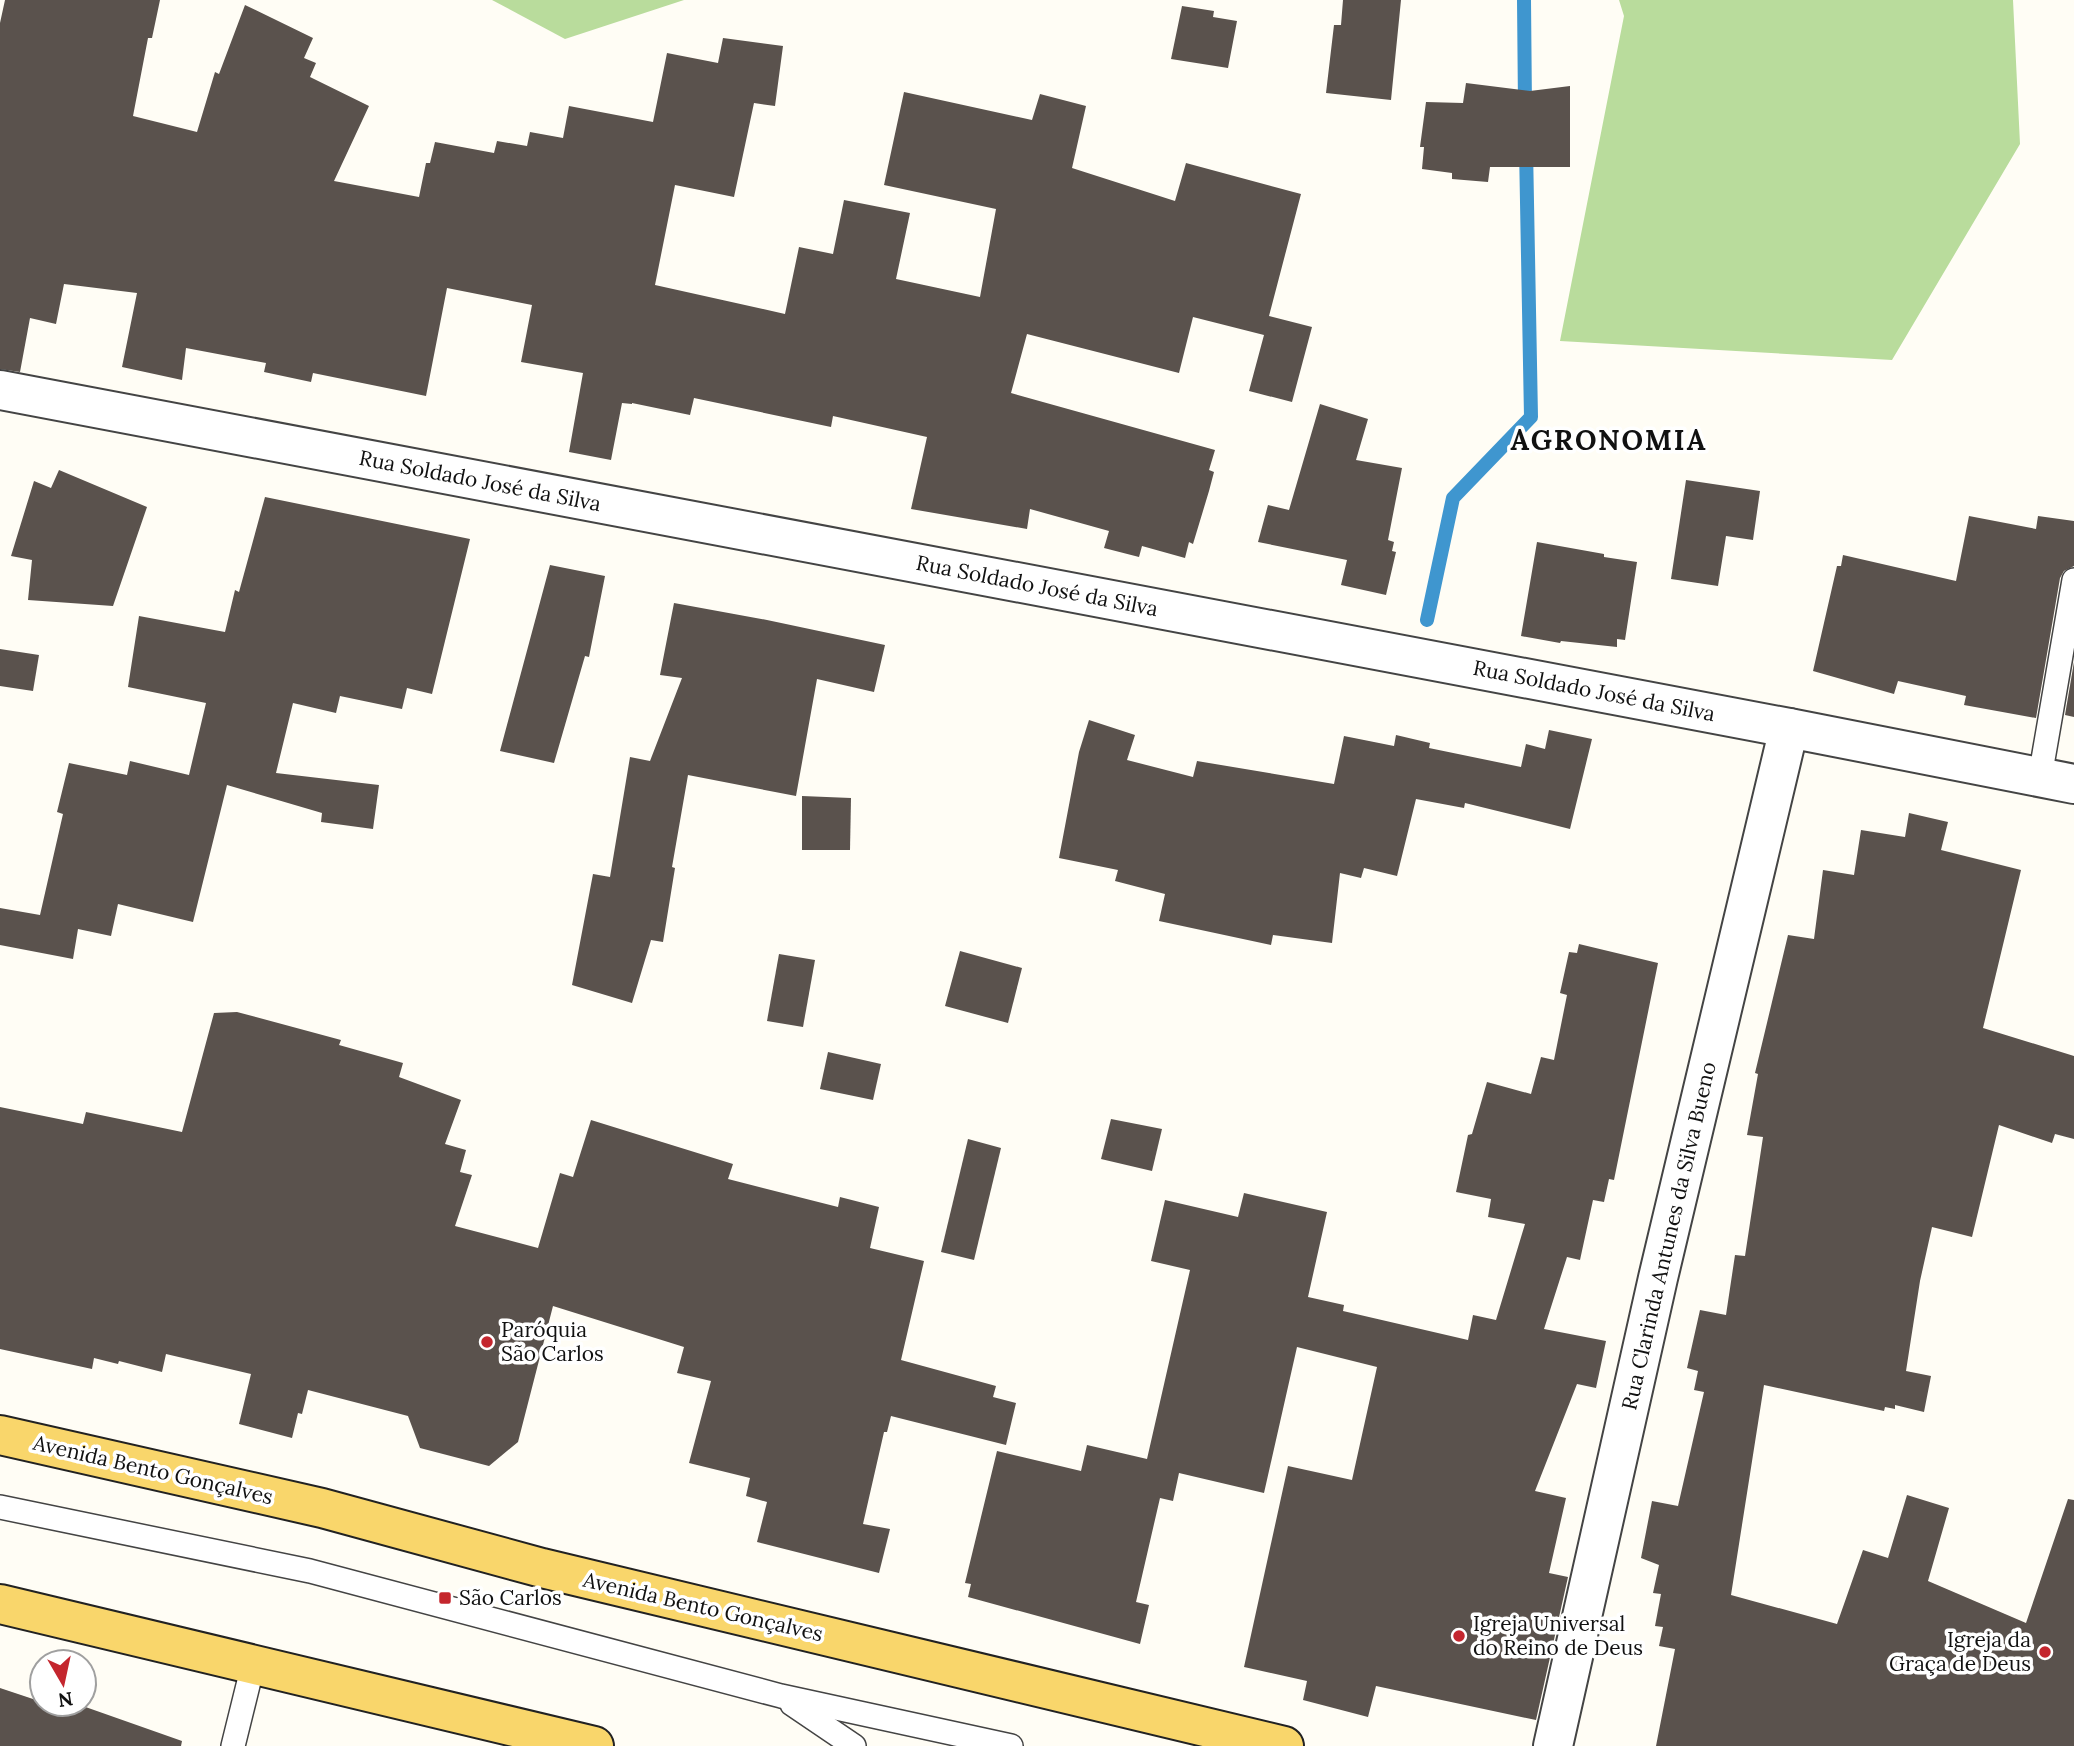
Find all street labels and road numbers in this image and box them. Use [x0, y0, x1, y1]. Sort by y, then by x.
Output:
street label: Rua Soldado José da Silva [357, 444, 603, 517]
street label: Rua Soldado José da Silva [914, 549, 1160, 622]
street label: Rua Soldado José da Silva [1471, 654, 1717, 727]
street label: Rua Clarinda Antunes da Silva Bueno [1615, 1059, 1722, 1413]
street label: Avenida Bento Gonçalves [30, 1429, 276, 1510]
street label: Avenida Bento Gonçalves [580, 1566, 826, 1647]

